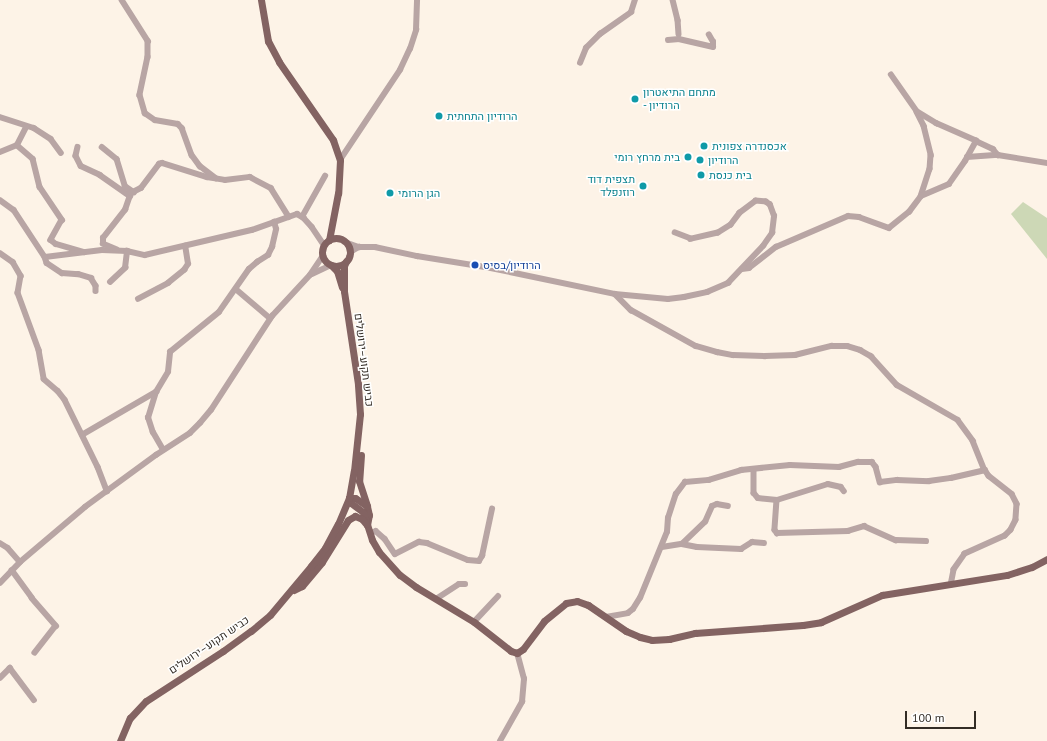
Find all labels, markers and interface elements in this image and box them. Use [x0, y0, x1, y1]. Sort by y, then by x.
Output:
place label: מתחם התיאטרון - הרודיון [643, 86, 716, 112]
marker: מתחם התיאטרון - הרודיון [630, 94, 640, 104]
place label: הרודיון התחתית [447, 109, 518, 123]
marker: הרודיון התחתית [434, 111, 444, 121]
place label: אכסנדרה צפונית [712, 139, 787, 153]
marker: אכסנדרה צפונית [699, 141, 709, 151]
place label: בית מרחץ רומי [614, 150, 680, 164]
marker: בית מרחץ רומי [683, 152, 693, 162]
place label: הרודיון [708, 153, 739, 167]
marker: הרודיון [695, 155, 705, 165]
place label: בית כנסת [709, 168, 752, 182]
marker: בית כנסת [696, 170, 706, 180]
place label: תצפית דוד רוזנפלד [587, 173, 635, 199]
marker: תצפית דוד רוזנפלד [638, 181, 648, 191]
place label: הגן הרומי [398, 186, 440, 200]
marker: הגן הרומי [385, 188, 395, 198]
place label: הרודיון/בסיס [483, 258, 541, 272]
marker: הרודיון/בסיס [470, 260, 480, 270]
street label: כביש תקוע–ירושלים [352, 313, 376, 407]
street label: כביש תקוע–ירושלים [166, 613, 252, 677]
scale bar [907, 703, 978, 729]
text: 100 m [912, 710, 945, 725]

